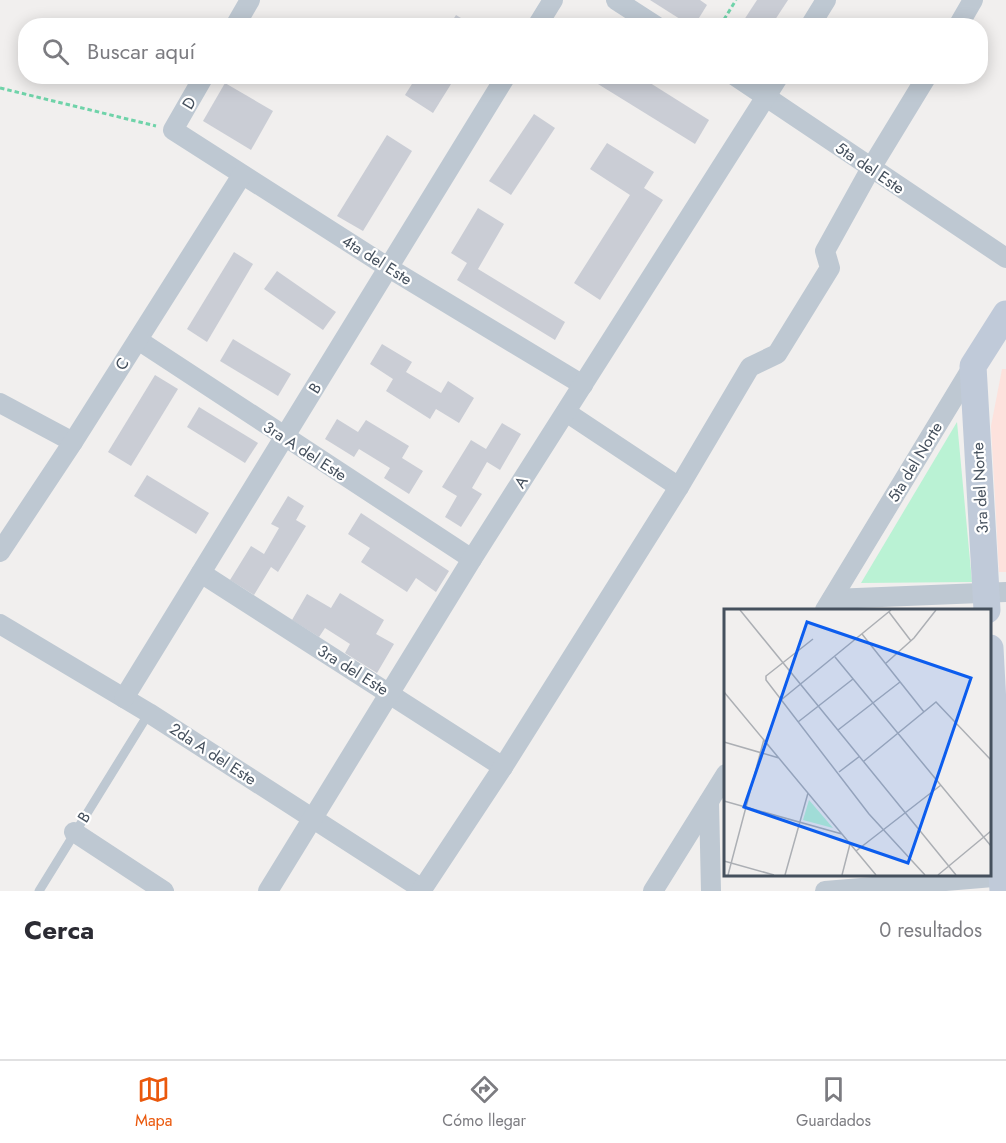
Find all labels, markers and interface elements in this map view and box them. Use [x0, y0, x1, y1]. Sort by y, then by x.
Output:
search box [18, 18, 988, 84]
icon: search [39, 35, 72, 68]
text: Buscar aquí [87, 35, 195, 67]
street label: D [176, 92, 202, 114]
street label: 5ta del Este [831, 137, 909, 199]
street label: 4ta del Este [337, 229, 417, 291]
street label: C [109, 353, 135, 375]
street label: B [303, 378, 327, 398]
street label: 3ra A del Este [259, 415, 351, 487]
street label: 5ta del Norte [882, 418, 948, 506]
street label: 3ra del Norte [966, 442, 994, 534]
street label: A [508, 471, 534, 493]
inset map [724, 609, 991, 876]
street label: 3ra del Este [313, 639, 393, 701]
street label: 2da A del Este [165, 717, 261, 791]
street label: B [72, 807, 96, 827]
text: Cerca [24, 911, 94, 949]
text: 0 resultados [879, 916, 982, 945]
tab: Mapa [135, 1073, 172, 1132]
tab: Cómo llegar [442, 1073, 526, 1132]
tab: Guardados [796, 1073, 871, 1132]

